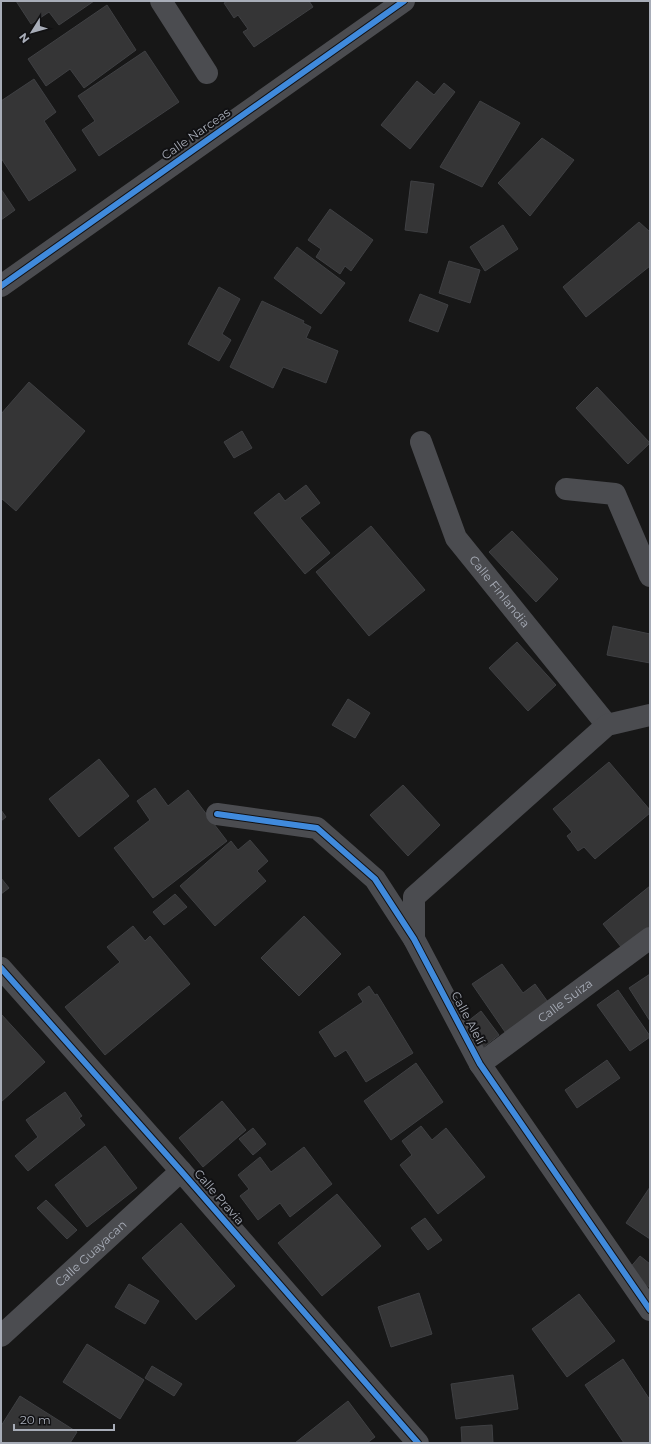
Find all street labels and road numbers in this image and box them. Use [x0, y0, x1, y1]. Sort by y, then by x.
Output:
street label: Calle Narceas [158, 104, 233, 163]
street label: Calle Finlandia [466, 552, 533, 630]
street label: Calle Suiza [535, 975, 595, 1026]
street label: Calle Alelí [448, 989, 489, 1048]
street label: Calle Pravia [191, 1166, 248, 1228]
street label: Calle Guayacan [52, 1217, 130, 1290]

